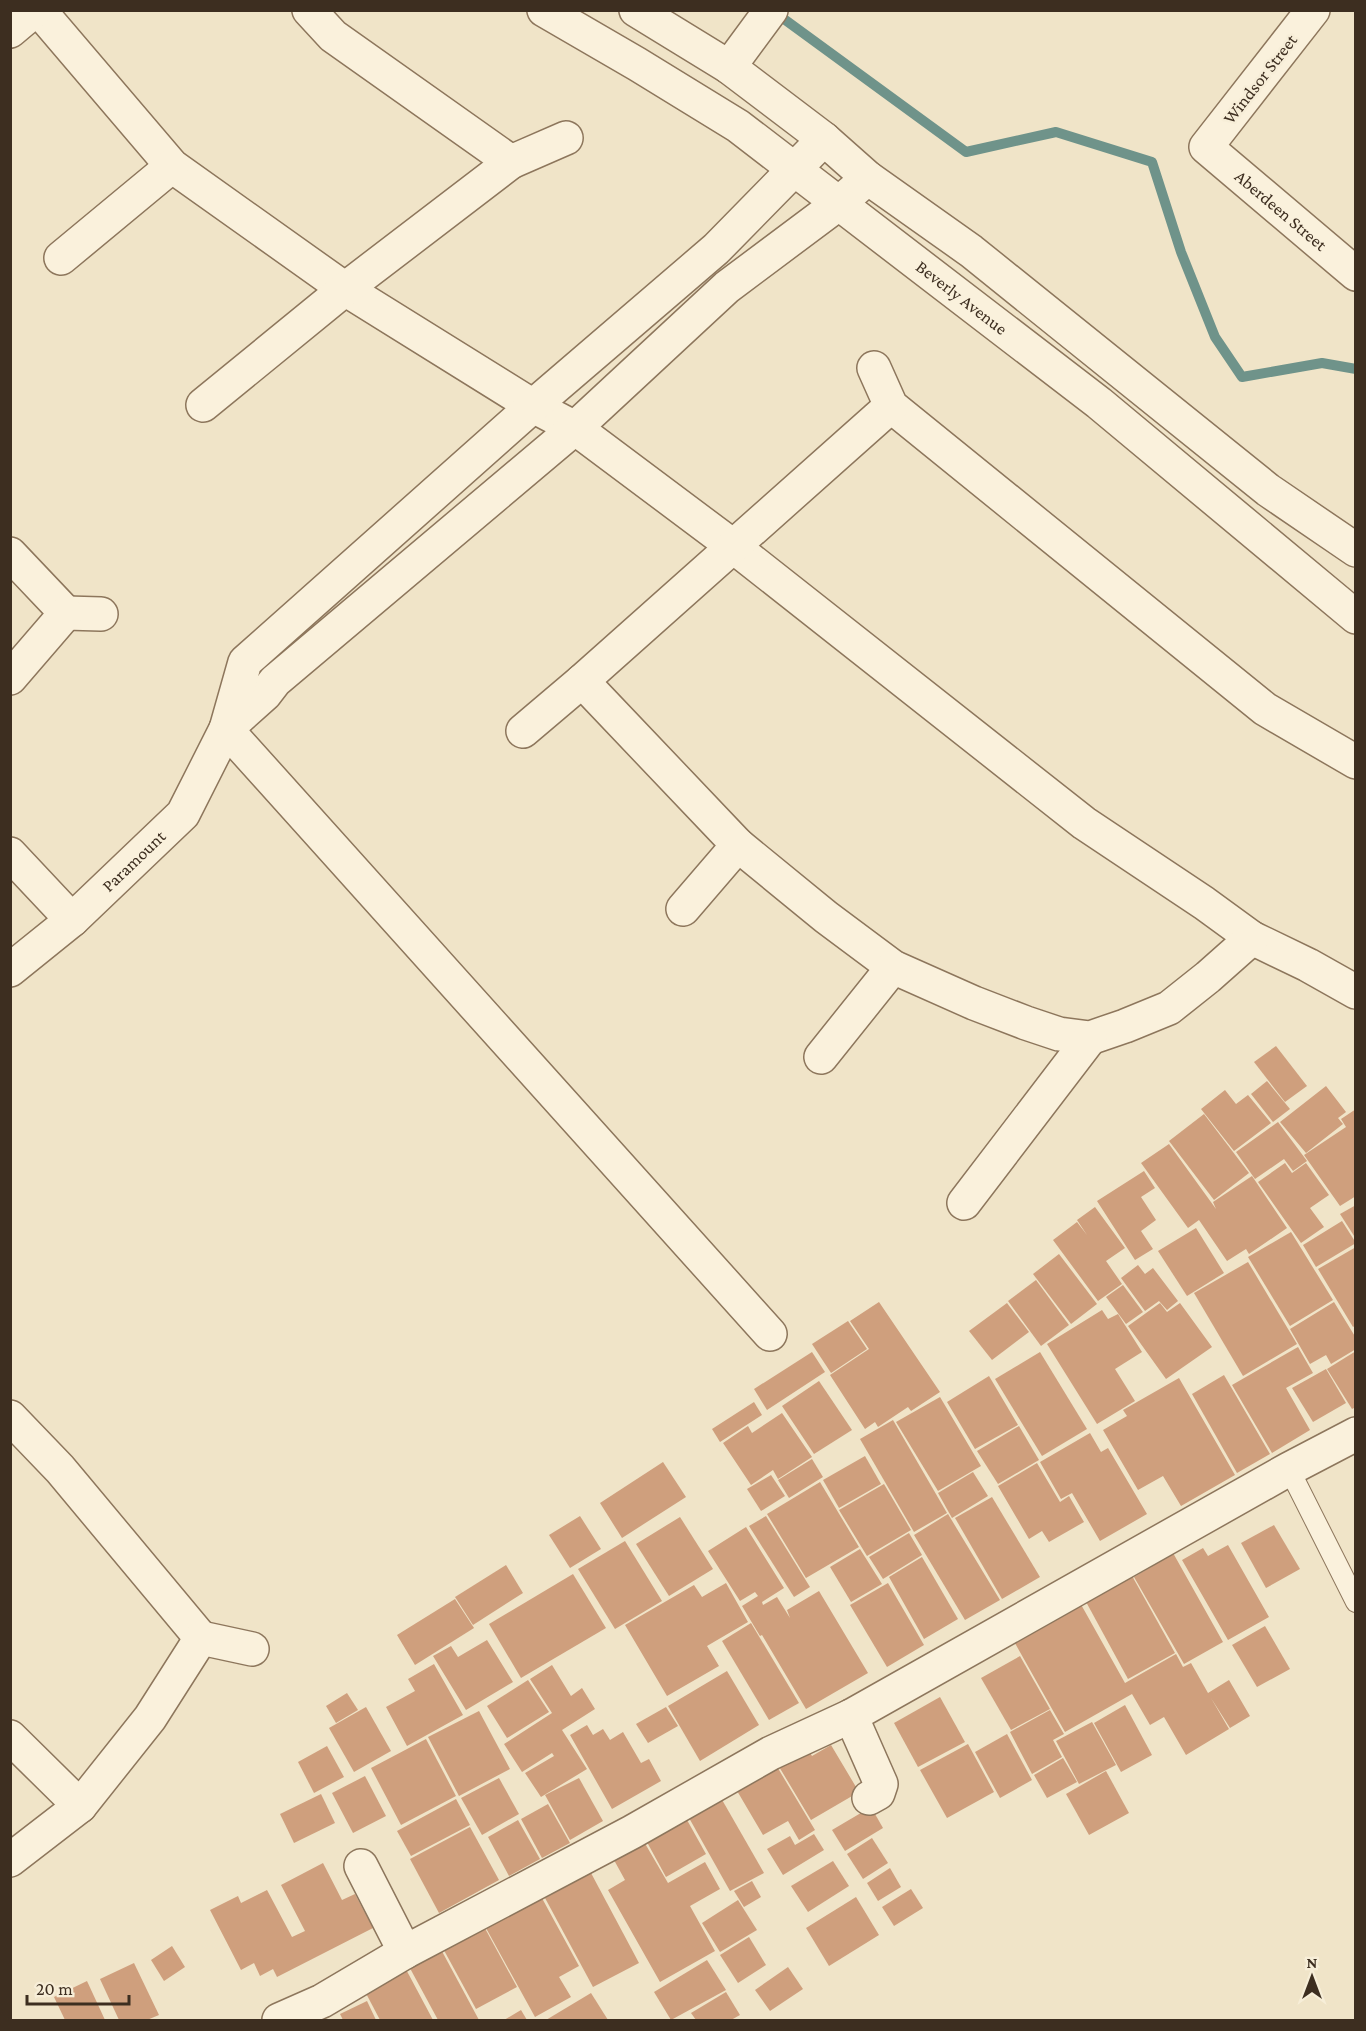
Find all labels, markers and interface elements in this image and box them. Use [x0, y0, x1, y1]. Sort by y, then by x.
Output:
street label: Windsor Street [1219, 29, 1302, 128]
street label: Aberdeen Street [1231, 166, 1332, 256]
street label: Beverly Avenue [912, 256, 1011, 339]
street label: Paramount [98, 825, 170, 896]
north arrow [1282, 1947, 1342, 2007]
text: N [1307, 1954, 1318, 1971]
scale bar [27, 1968, 129, 2006]
text: 20 m [36, 1979, 73, 1999]

